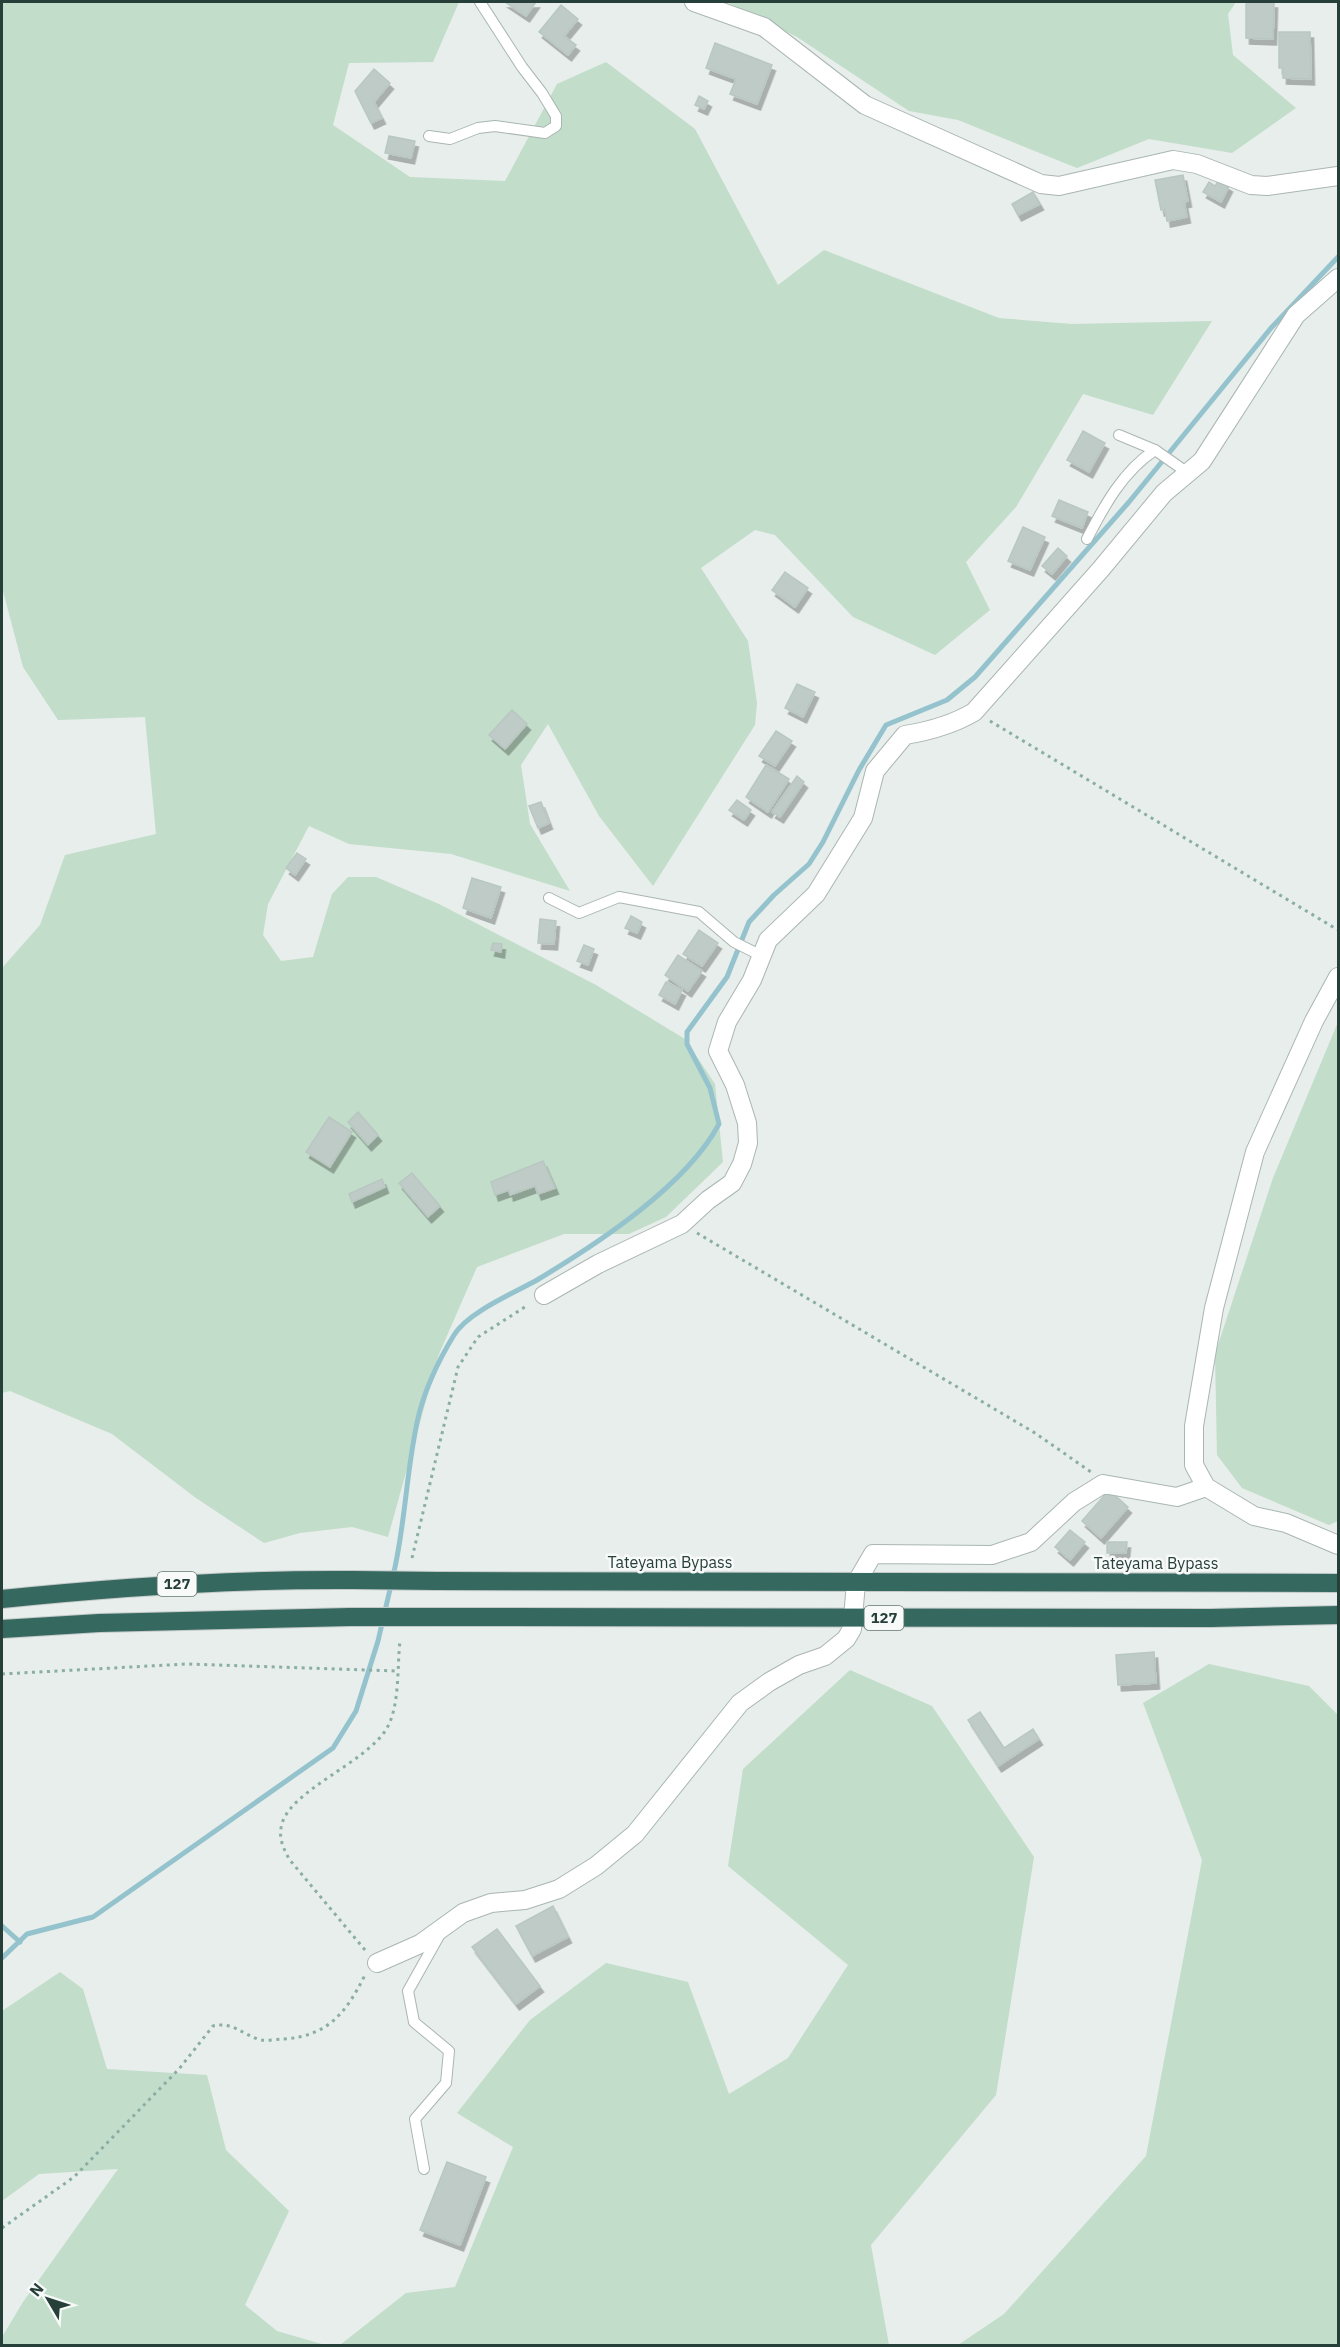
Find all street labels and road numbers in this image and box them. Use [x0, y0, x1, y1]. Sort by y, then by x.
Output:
street label: Tateyama Bypass [607, 1552, 733, 1572]
street label: Tateyama Bypass [1093, 1553, 1219, 1573]
road number: 127 [158, 1572, 196, 1596]
road number: 127 [864, 1606, 904, 1630]

